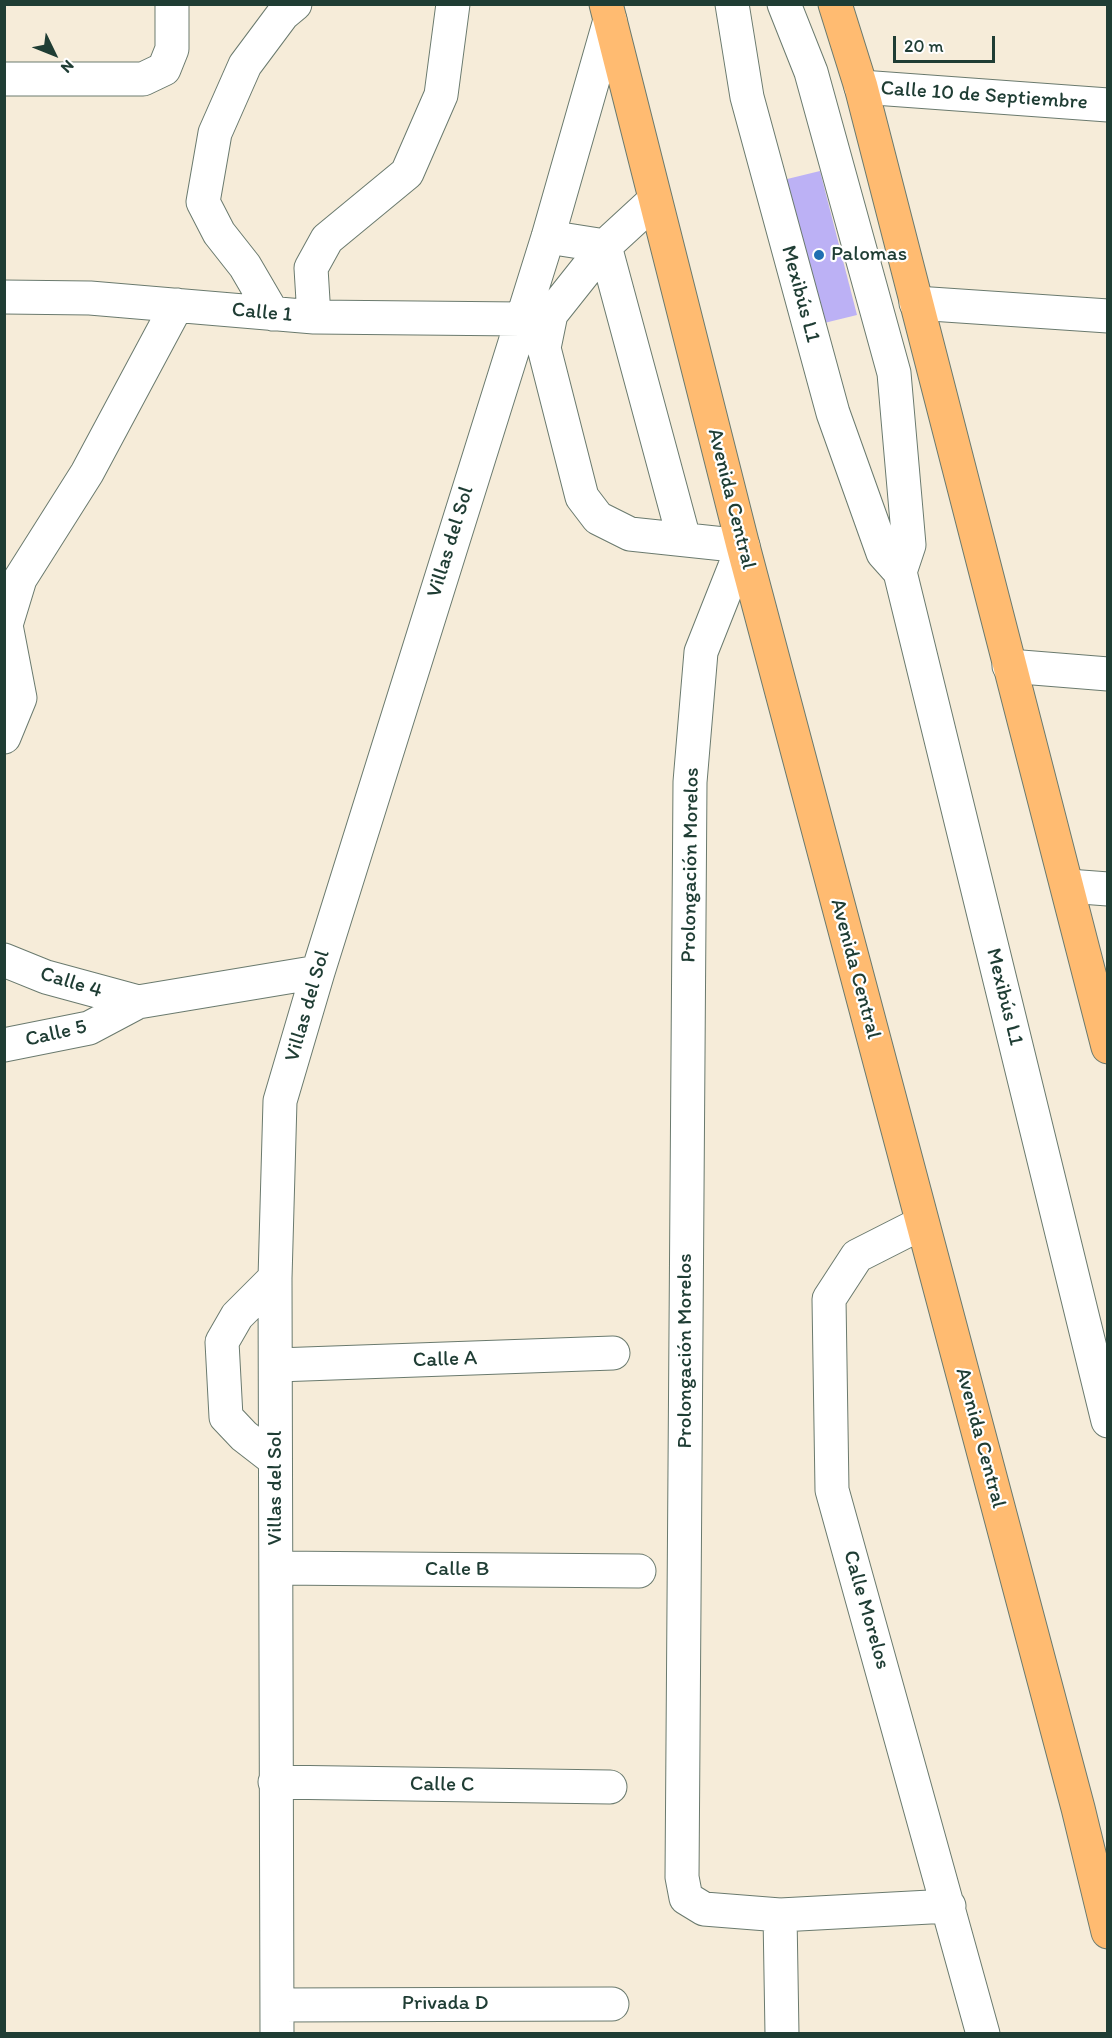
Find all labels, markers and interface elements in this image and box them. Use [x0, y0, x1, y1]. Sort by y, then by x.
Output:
north arrow [24, 24, 84, 84]
scale bar [896, 24, 998, 62]
text: 20 m [904, 35, 944, 57]
text: N [57, 56, 78, 77]
street label: Calle 10 de Septiembre [880, 76, 1088, 116]
place label: Palomas [831, 242, 907, 268]
street label: Mexibús L1 [775, 243, 825, 345]
marker: Palomas [812, 248, 826, 262]
street label: Calle 1 [231, 298, 293, 328]
street label: Avenida Central [701, 426, 761, 572]
street label: Villas del Sol [422, 483, 480, 601]
street label: Prolongación Morelos [677, 767, 705, 963]
street label: Avenida Central [824, 896, 886, 1042]
street label: Mexibús L1 [980, 946, 1028, 1048]
street label: Villas del Sol [280, 947, 336, 1065]
street label: Calle 4 [37, 962, 105, 1004]
street label: Calle 5 [23, 1015, 89, 1053]
street label: Prolongación Morelos [673, 1253, 699, 1449]
street label: Calle A [412, 1346, 478, 1374]
street label: Avenida Central [949, 1365, 1011, 1511]
street label: Villas del Sol [263, 1431, 289, 1545]
street label: Calle Morelos [837, 1548, 895, 1672]
street label: Calle B [425, 1557, 489, 1583]
street label: Calle C [410, 1772, 474, 1798]
street label: Privada D [402, 1991, 488, 2017]

